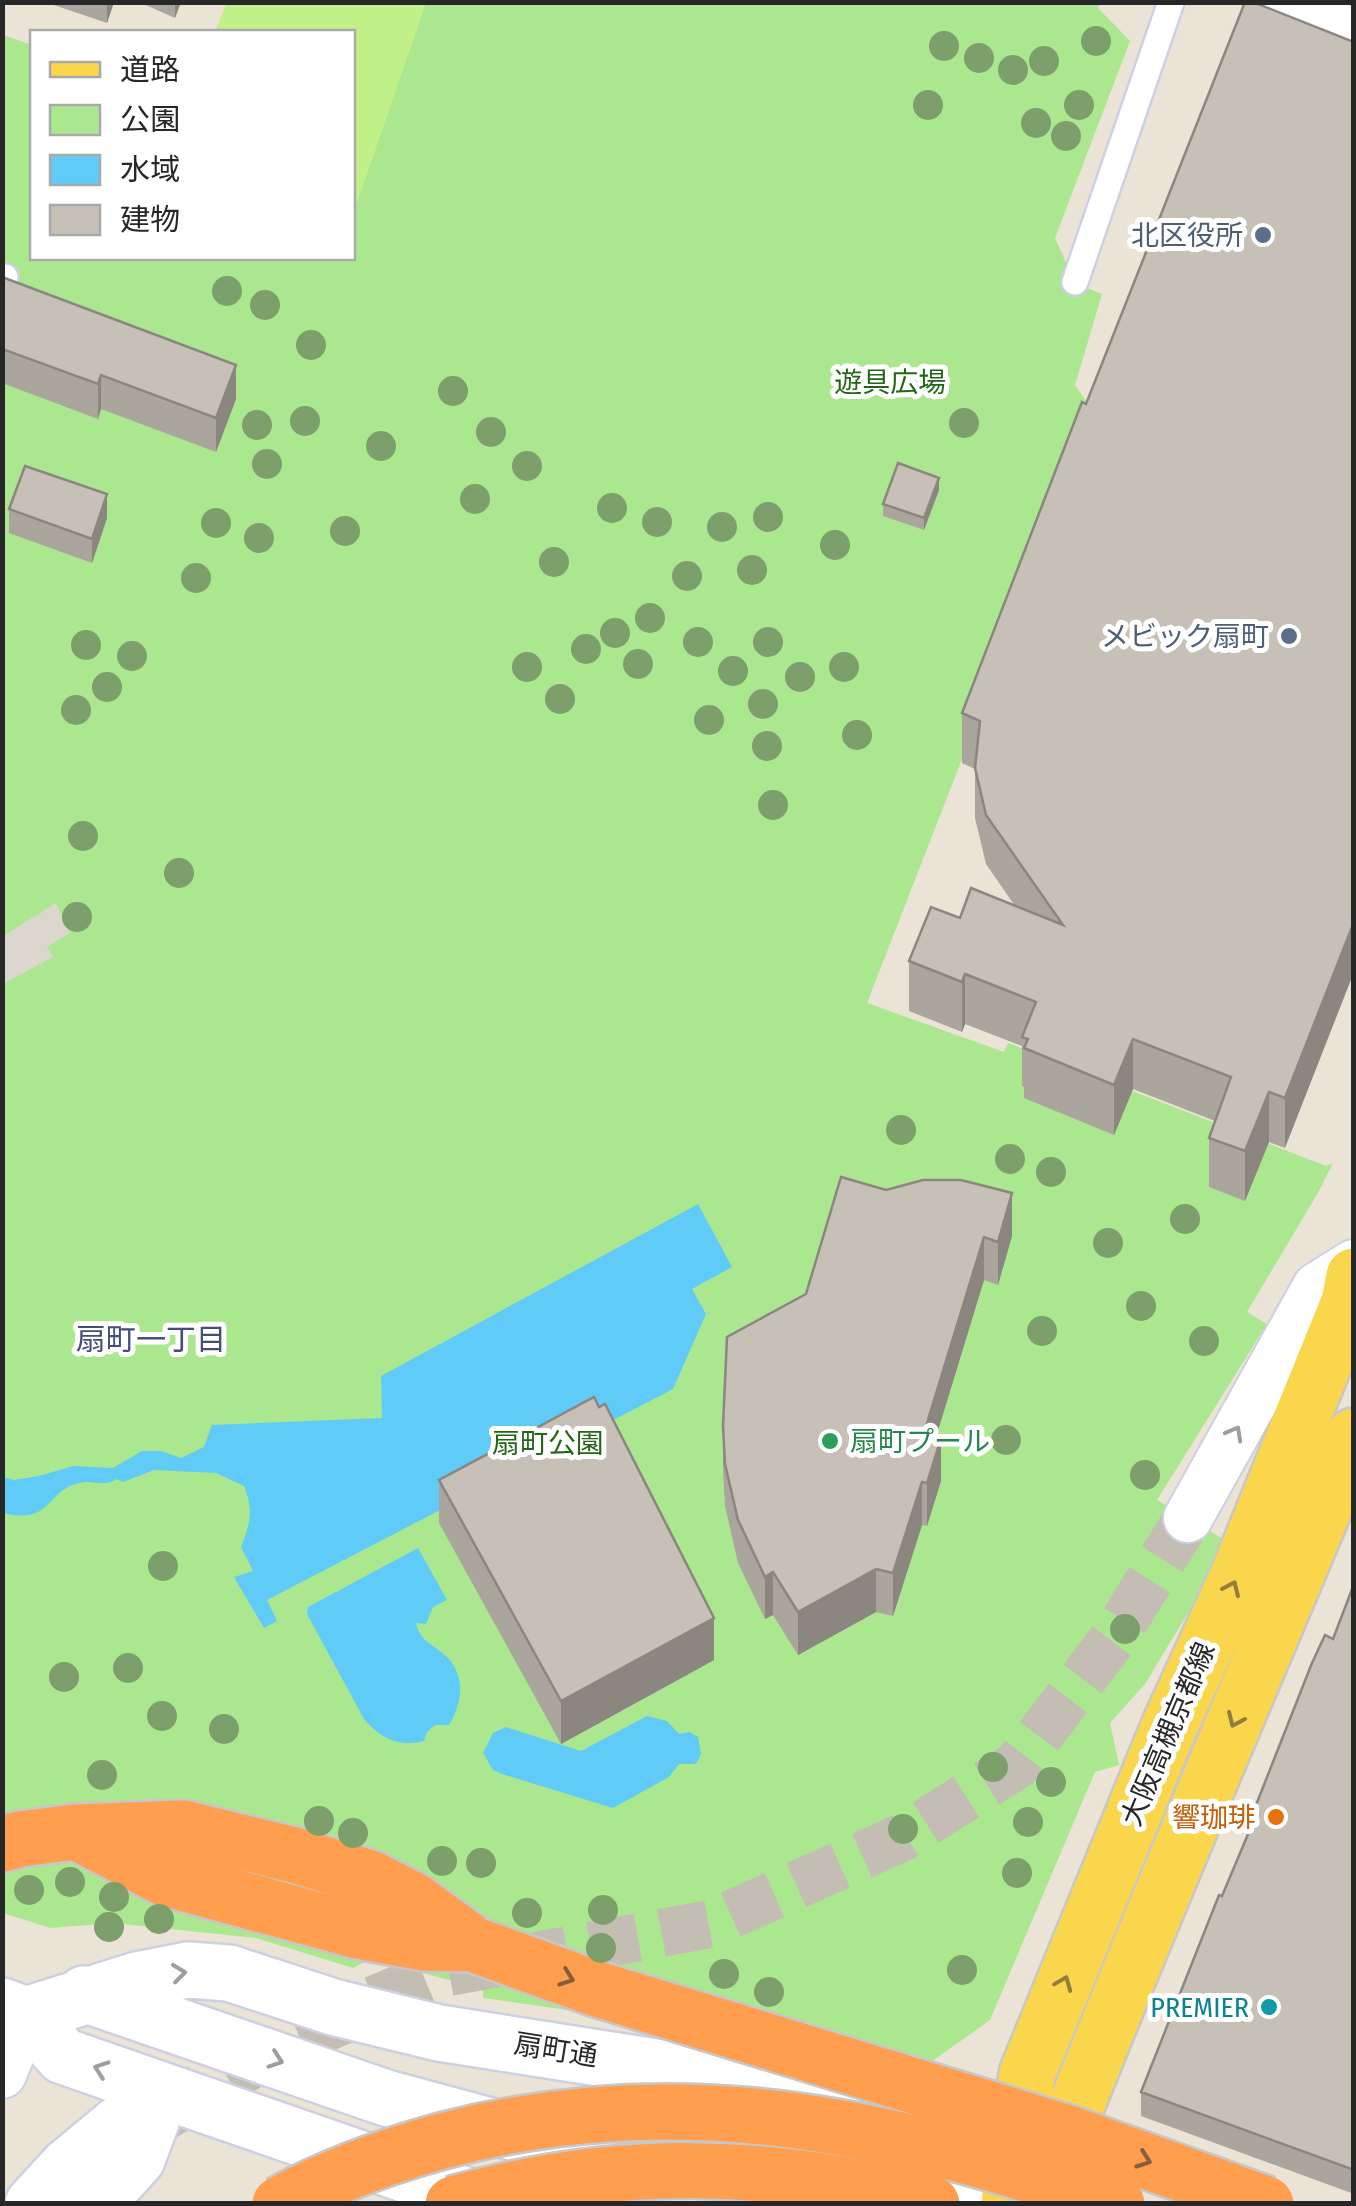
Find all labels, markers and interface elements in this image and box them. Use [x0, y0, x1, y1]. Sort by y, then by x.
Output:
legend [30, 30, 355, 260]
text: 道路 [120, 52, 180, 88]
text: 公園 [120, 102, 180, 138]
text: 水域 [120, 152, 180, 188]
text: 建物 [120, 202, 180, 238]
place label: 北区役所 [1131, 219, 1243, 252]
marker: 北区役所 [1252, 224, 1274, 246]
park label: 遊具広場 [834, 366, 946, 399]
place label: メビック扇町 [1101, 620, 1269, 653]
marker: メビック扇町 [1278, 625, 1300, 647]
district label: 扇町一丁目 [76, 1322, 226, 1358]
place label: 扇町プール [850, 1425, 990, 1458]
one-way arrow [1223, 1426, 1243, 1444]
park label: 扇町公園 [492, 1427, 604, 1460]
marker: 扇町プール [819, 1430, 841, 1452]
one-way arrow [1220, 1580, 1240, 1598]
street label: 大阪高槻京都線 [1115, 1637, 1221, 1831]
one-way arrow [1228, 1710, 1248, 1728]
place label: 響珈琲 [1172, 1801, 1256, 1834]
marker: 響珈琲 [1265, 1806, 1287, 1828]
one-way arrow [171, 1963, 187, 1984]
one-way arrow [557, 1966, 574, 1987]
one-way arrow [1053, 1975, 1073, 1993]
place label: PREMIER [1150, 1991, 1249, 2024]
marker: PREMIER [1258, 1996, 1280, 2018]
street label: 扇町通 [512, 2027, 600, 2073]
one-way arrow [266, 2048, 283, 2069]
one-way arrow [94, 2060, 111, 2080]
one-way arrow [1134, 2148, 1151, 2169]

